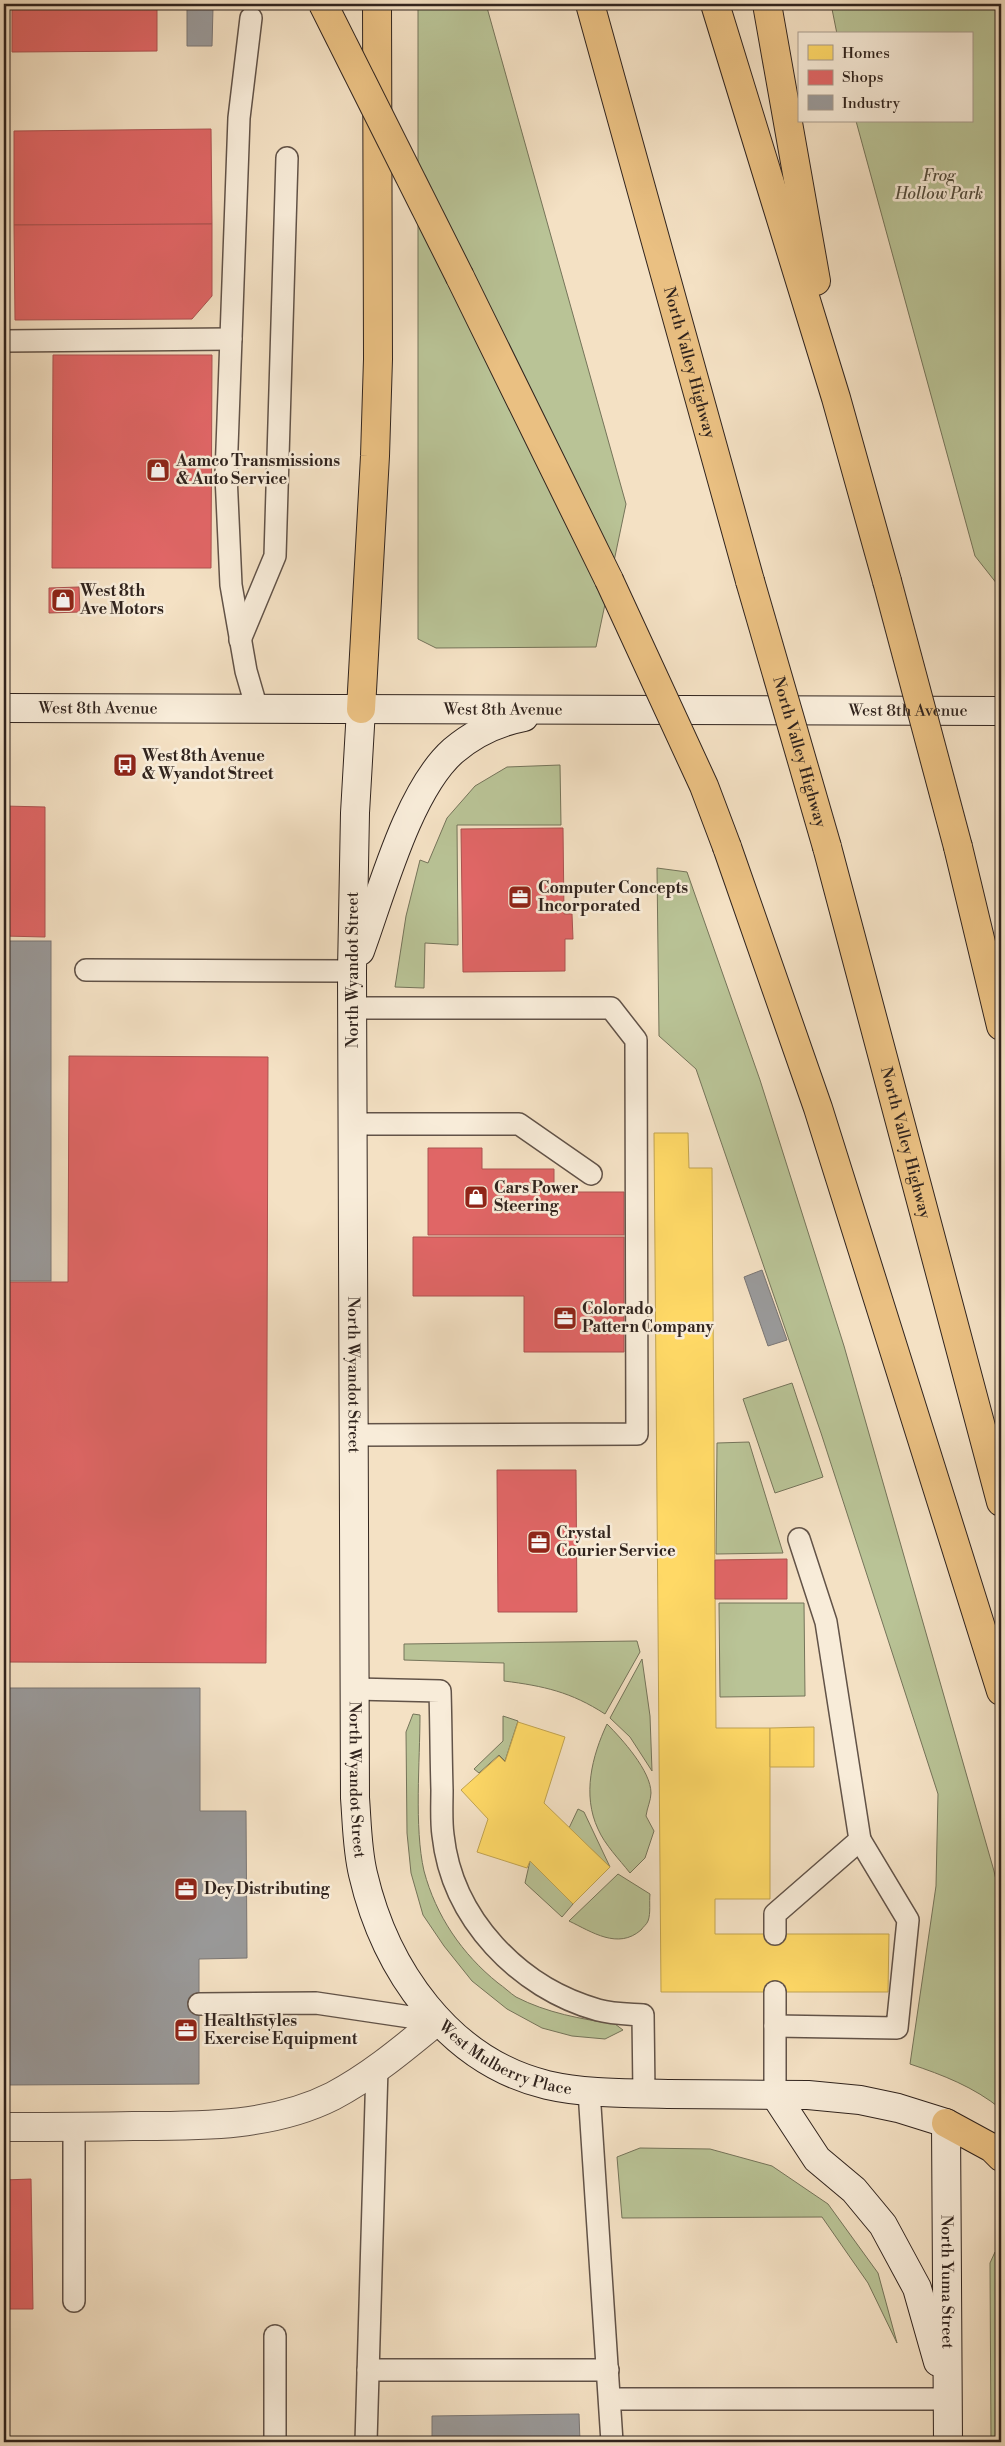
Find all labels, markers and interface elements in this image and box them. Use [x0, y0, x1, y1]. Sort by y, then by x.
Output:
legend [798, 32, 972, 122]
text: Homes [842, 44, 890, 63]
text: Shops [842, 68, 883, 87]
text: Industry [842, 94, 901, 113]
park label: Frog Hollow Park [894, 166, 983, 204]
street label: North Valley Highway [659, 284, 720, 441]
place label: Aamco Transmissions & Auto Service [175, 451, 340, 489]
shop icon: Aamco Transmissions & Auto Service [145, 457, 171, 483]
place label: West 8th Ave Motors [79, 581, 164, 619]
shop icon: West 8th Ave Motors [50, 587, 76, 613]
street label: North Valley Highway [768, 674, 831, 830]
street label: West 8th Avenue [37, 698, 158, 718]
street label: West 8th Avenue [442, 699, 563, 720]
street label: West 8th Avenue [847, 701, 968, 721]
place label: West 8th Avenue & Wyandot Street [141, 746, 274, 784]
bus stop icon: West 8th Avenue & Wyandot Street [112, 752, 138, 778]
place label: Computer Concepts Incorporated [538, 878, 688, 916]
office icon: Computer Concepts Incorporated [507, 884, 533, 910]
street label: North Wyandot Street [343, 891, 363, 1048]
street label: North Valley Highway [876, 1065, 935, 1221]
place label: Cars Power Steering [494, 1178, 579, 1216]
shop icon: Cars Power Steering [463, 1184, 489, 1210]
street label: North Wyandot Street [343, 1296, 364, 1454]
place label: Colorado Pattern Company [582, 1299, 714, 1337]
office icon: Colorado Pattern Company [552, 1305, 578, 1331]
place label: Crystal Courier Service [556, 1523, 676, 1561]
office icon: Crystal Courier Service [526, 1529, 552, 1555]
street label: North Wyandot Street [345, 1701, 370, 1860]
office icon: Dey Distributing [173, 1876, 199, 1902]
place label: Dey Distributing [204, 1879, 330, 1899]
place label: Healthstyles Exercise Equipment [204, 2011, 358, 2049]
street label: West Mulberry Place [434, 2016, 573, 2099]
office icon: Healthstyles Exercise Equipment [173, 2017, 199, 2043]
street label: North Yuma Street [937, 2215, 957, 2349]

